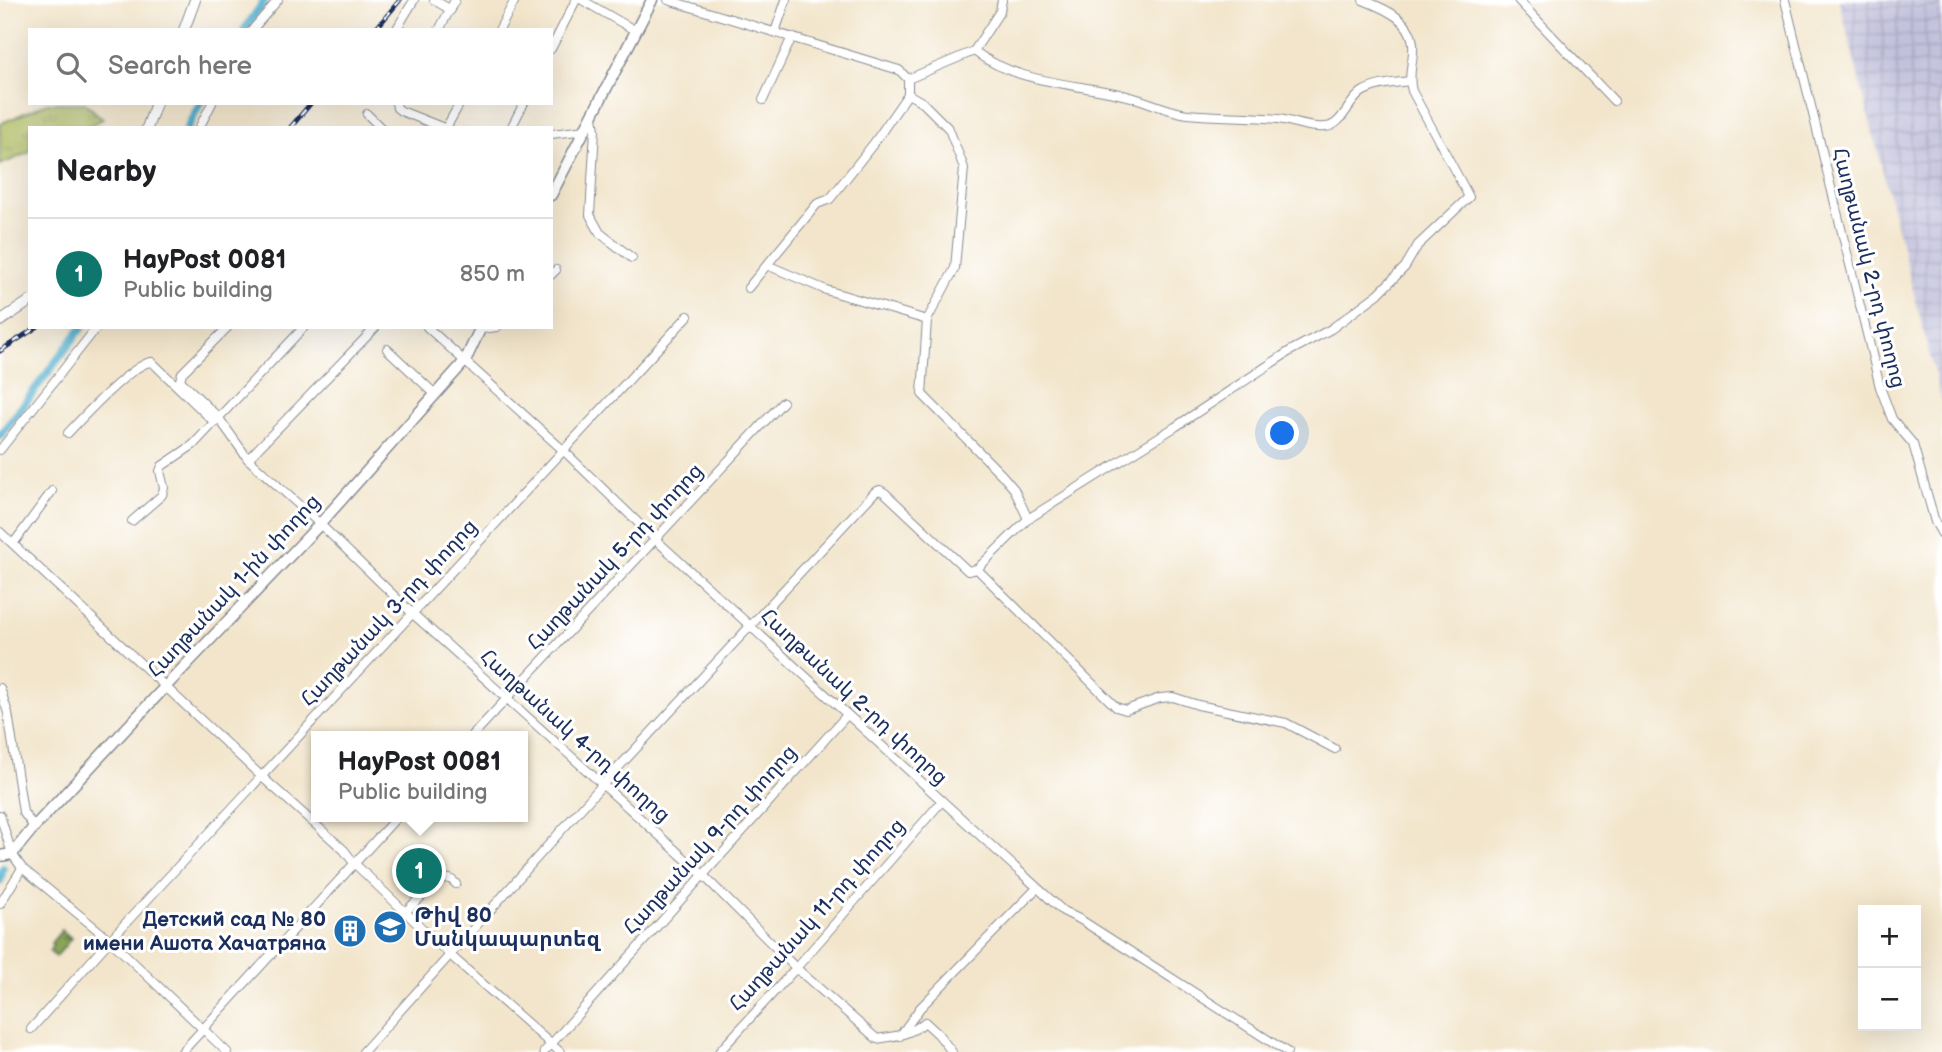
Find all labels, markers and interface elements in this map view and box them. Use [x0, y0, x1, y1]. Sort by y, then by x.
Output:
search box [28, 28, 553, 105]
icon: search [52, 48, 90, 86]
text: Search here [108, 51, 252, 82]
street label: Հաղթանակ 2-րդ փողոց [1827, 145, 1911, 391]
text: Nearby [56, 154, 156, 190]
text: HayPost 0081 [123, 245, 286, 276]
text: 1 [74, 260, 84, 288]
text: 850 m [460, 260, 525, 288]
text: Public building [123, 276, 273, 304]
your location [1265, 416, 1299, 450]
street label: Հաղթանակ 5-րդ փողոց [522, 458, 708, 656]
street label: Հաղթանակ 1-ին փողոց [142, 489, 326, 683]
street label: Հաղթանակ 3-րդ փողոց [296, 514, 482, 712]
street label: Հաղթանակ 2-րդ փողոց [755, 604, 953, 790]
street label: Հաղթանակ 4-րդ փողոց [475, 644, 675, 828]
popup [311, 731, 528, 822]
street label: Հաղթանակ 9-րդ փողոց [618, 740, 802, 940]
text: HayPost 0081 [338, 747, 501, 778]
text: Public building [338, 778, 488, 806]
street label: Հաղթանակ 11-րդ փողոց [724, 814, 910, 1016]
pin: 1 [396, 845, 442, 897]
place label: Թիվ 80 Մանկապարտեզ [414, 903, 602, 952]
map controls [1858, 905, 1921, 1031]
button: + [1858, 905, 1921, 968]
place label: Детский сад № 80 имени Ашота Хачатряна [83, 907, 327, 956]
school or university icon: Թիվ 80 Մանկապարտեզ [371, 908, 409, 946]
building icon: Детский сад № 80 имени Ашота Хачатряна [331, 912, 369, 950]
button: − [1858, 968, 1921, 1031]

